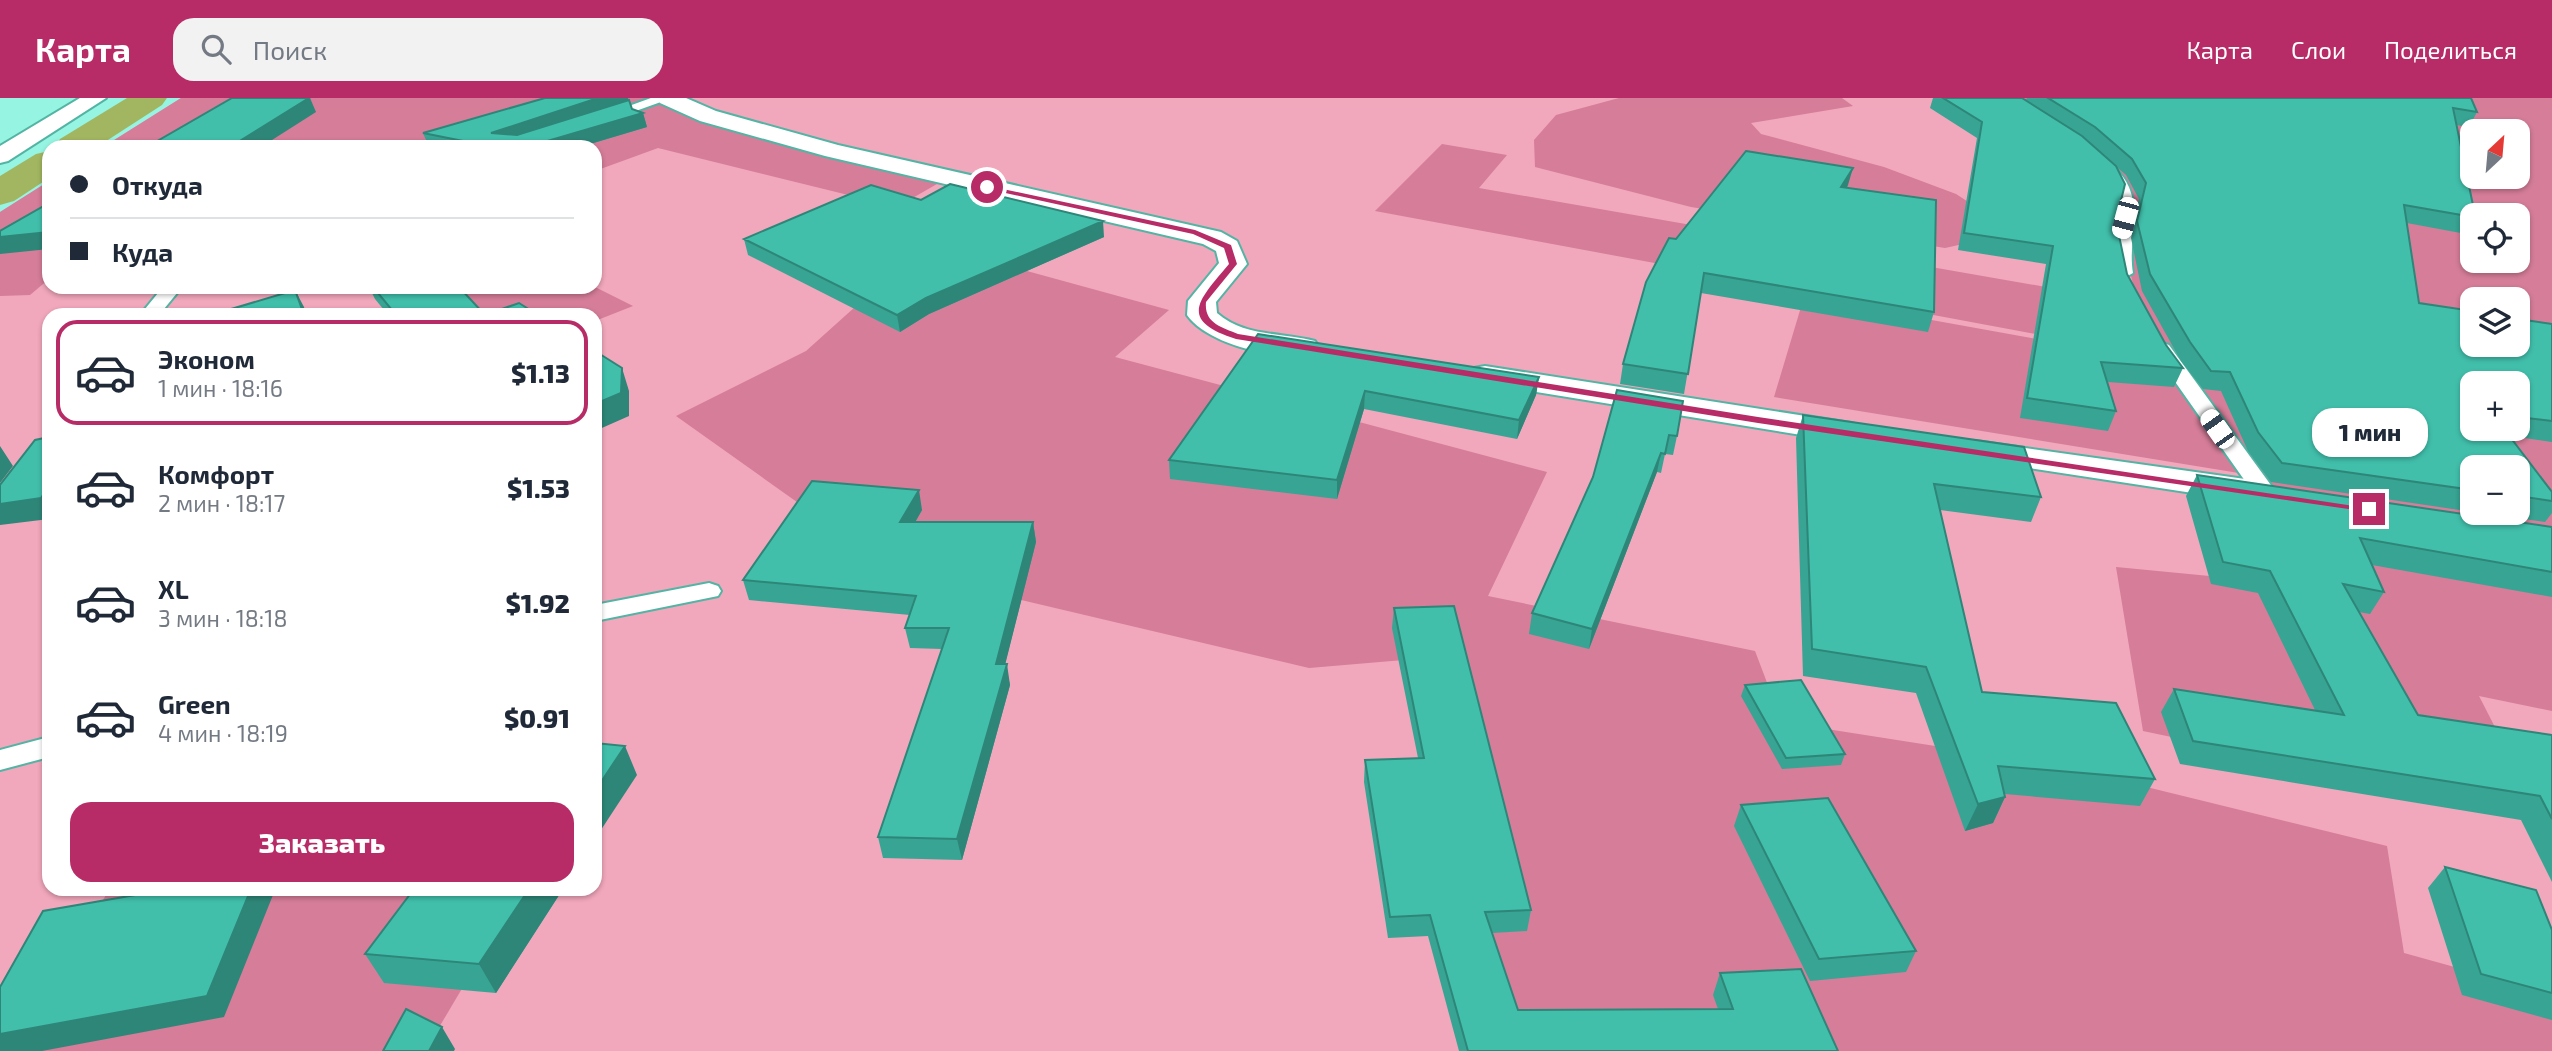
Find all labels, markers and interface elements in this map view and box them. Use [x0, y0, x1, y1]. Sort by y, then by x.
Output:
search box [173, 18, 663, 81]
text: Карта [35, 29, 131, 69]
icon: search [197, 30, 235, 68]
text: Поиск [253, 34, 327, 65]
text: Карта [2186, 35, 2253, 64]
text: Слои [2291, 35, 2346, 64]
text: Поделиться [2384, 35, 2517, 64]
north arrow [2460, 119, 2530, 189]
map controls [2460, 119, 2530, 525]
text: Откуда [112, 169, 203, 200]
route start [971, 171, 1003, 203]
car [2110, 195, 2141, 241]
button: locate [2460, 203, 2530, 273]
text: Куда [112, 236, 173, 267]
button: layers [2460, 287, 2530, 357]
icon: car [74, 341, 137, 404]
text: Эконом [158, 343, 255, 374]
text: $1.13 [511, 357, 570, 388]
button: + [2460, 371, 2530, 441]
text: 1 мин · 18:16 [158, 374, 283, 402]
car [2197, 406, 2238, 452]
callout: 1 мин [2311, 408, 2427, 456]
text: 1 мин [2339, 418, 2401, 446]
button: − [2460, 455, 2530, 525]
icon: car [74, 456, 137, 519]
text: Комфорт [158, 458, 274, 489]
text: $1.53 [507, 472, 570, 503]
text: 2 мин · 18:17 [158, 489, 285, 517]
route end [2353, 493, 2385, 525]
icon: car [74, 571, 137, 634]
text: XL [158, 573, 189, 604]
text: $1.92 [505, 587, 570, 618]
text: 3 мин · 18:18 [158, 604, 287, 632]
icon: car [74, 686, 137, 749]
text: Green [158, 688, 231, 719]
text: $0.91 [504, 702, 570, 733]
text: 4 мин · 18:19 [158, 719, 288, 747]
button: Заказать [70, 802, 574, 882]

